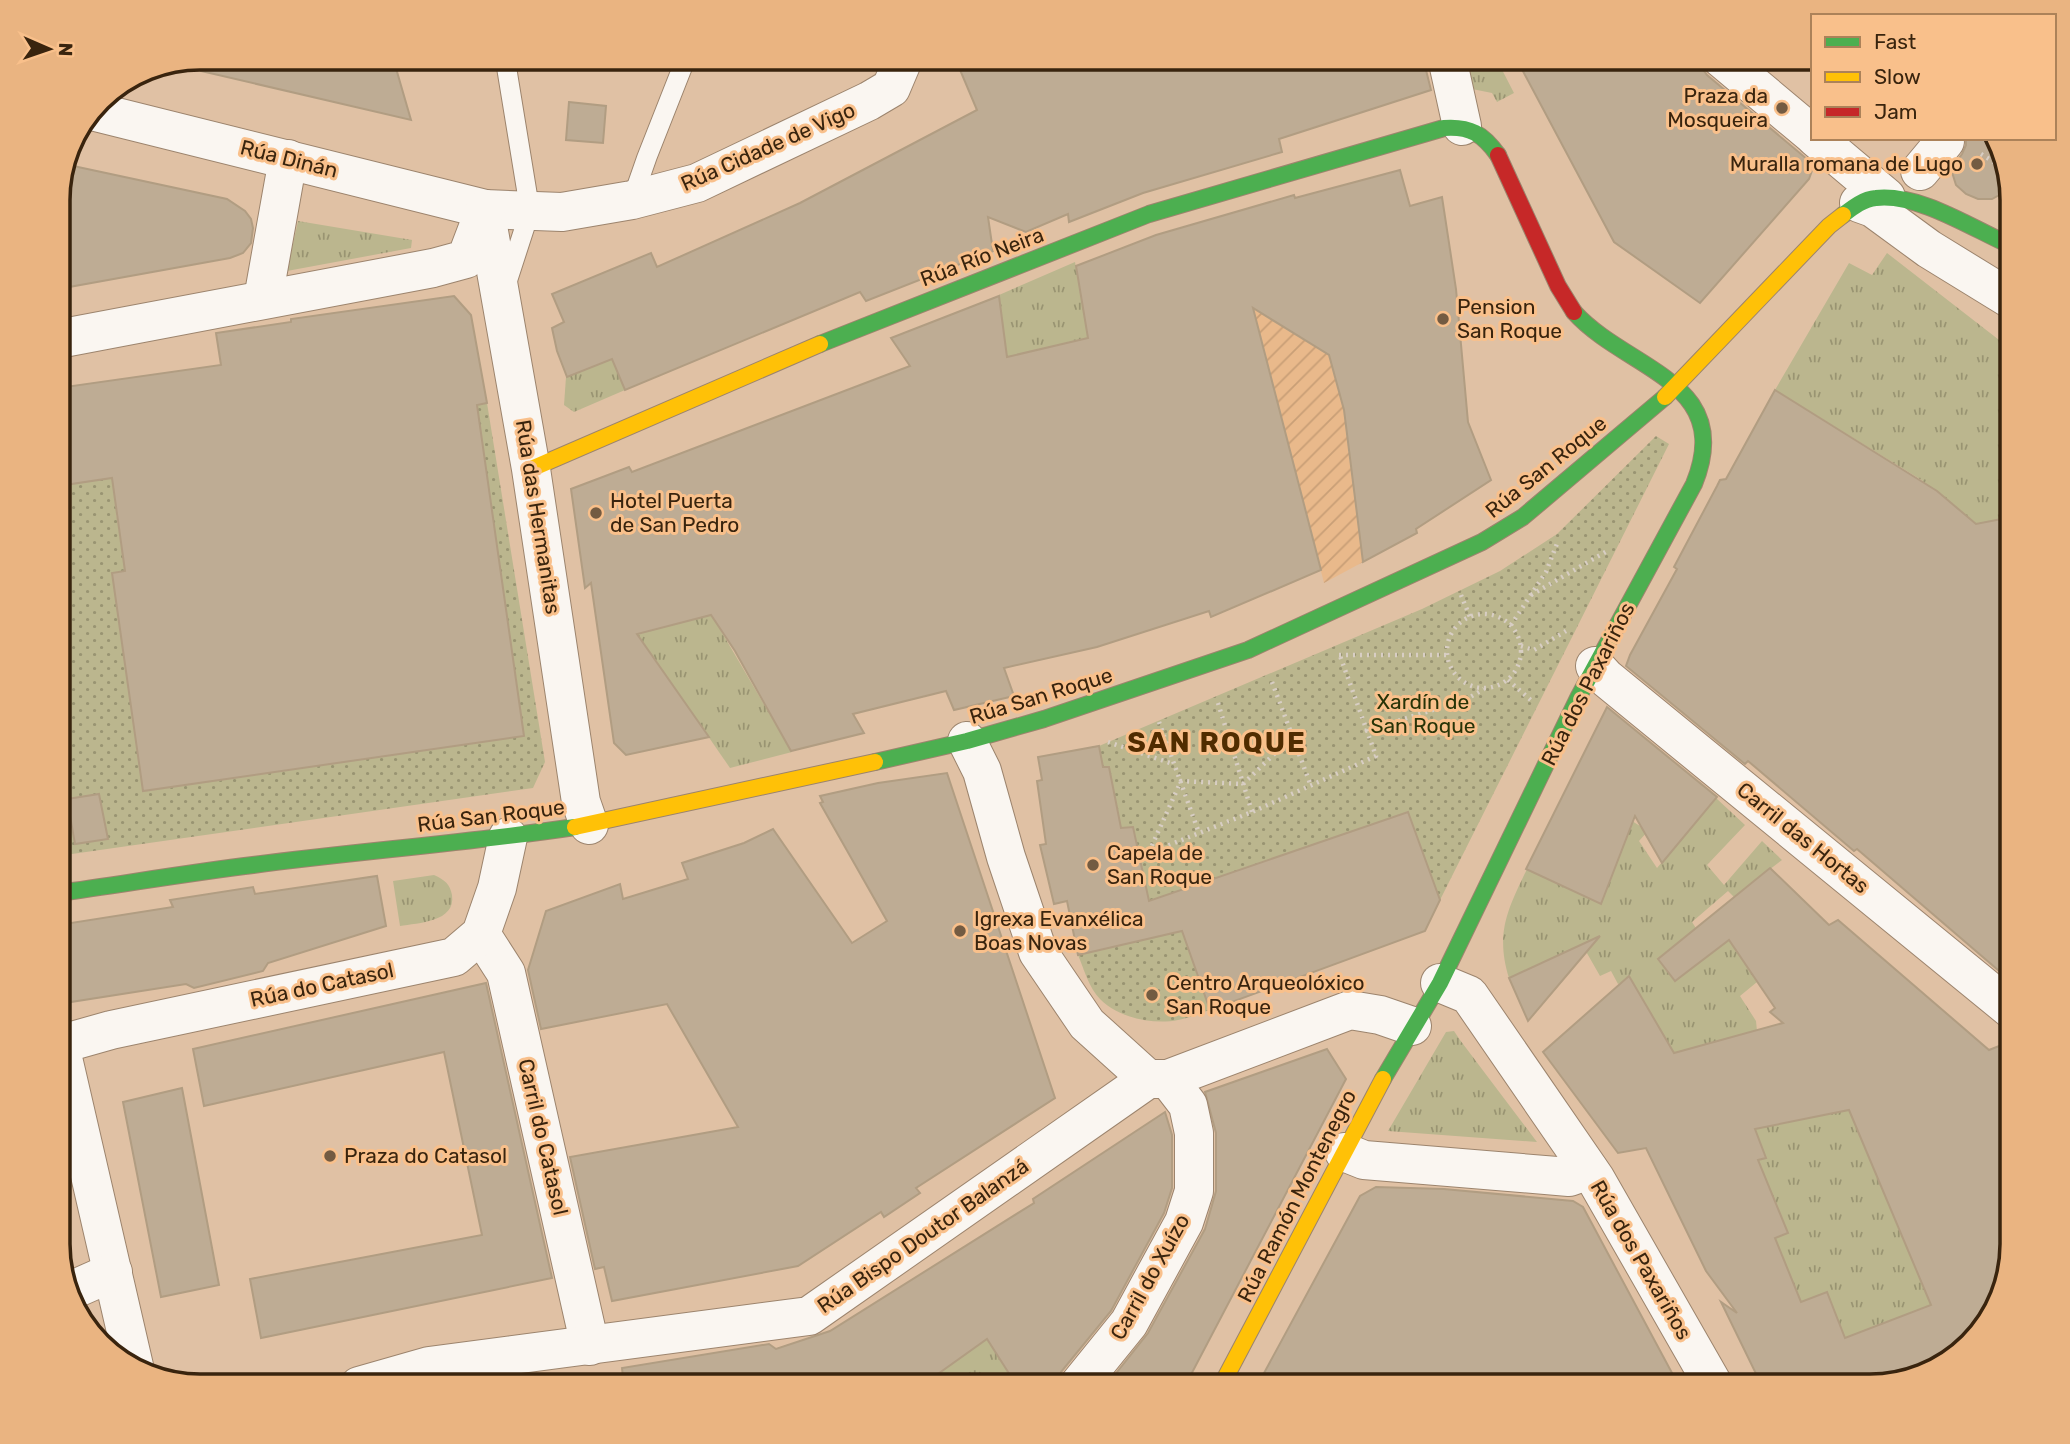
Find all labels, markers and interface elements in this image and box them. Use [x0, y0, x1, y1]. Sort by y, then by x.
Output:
north arrow [14, 14, 84, 84]
legend [1811, 14, 2056, 140]
text: Fast [1874, 29, 1916, 54]
text: N [54, 42, 77, 57]
text: Slow [1874, 64, 1921, 89]
place label: Praza da Mosqueira [1667, 83, 1768, 132]
street label: Rúa Cidade de Vigo [677, 97, 859, 196]
text: Jam [1874, 99, 1918, 124]
marker: Praza da Mosqueira [1774, 100, 1790, 116]
street label: Rúa Dinán [238, 134, 341, 183]
place label: Muralla romana de Lugo [1730, 151, 1963, 176]
marker: Muralla romana de Lugo [1969, 156, 1985, 172]
street label: Rúa Río Neira [917, 222, 1047, 291]
place label: Pension San Roque [1457, 294, 1562, 343]
marker: Pension San Roque [1435, 311, 1451, 327]
street label: Rúa San Roque [1480, 410, 1611, 523]
street label: Rúa das Hermanitas [511, 418, 566, 616]
place label: Hotel Puerta de San Pedro [610, 488, 739, 537]
marker: Hotel Puerta de San Pedro [588, 505, 604, 521]
street label: Rúa dos Paxariños [1536, 598, 1639, 770]
street label: Rúa San Roque [966, 662, 1115, 729]
park label: Xardín de San Roque [1370, 689, 1476, 738]
district label: SAN ROQUE [1127, 726, 1307, 759]
street label: Carril das Hortas [1732, 777, 1874, 898]
street label: Rúa San Roque [416, 794, 566, 837]
place label: Capela de San Roque [1107, 840, 1212, 889]
marker: Capela de San Roque [1085, 857, 1101, 873]
place label: Igrexa Evanxélica Boas Novas [974, 906, 1144, 955]
marker: Igrexa Evanxélica Boas Novas [952, 923, 968, 939]
street label: Rúa do Catasol [248, 957, 396, 1012]
place label: Centro Arqueolóxico San Roque [1166, 970, 1365, 1019]
marker: Centro Arqueolóxico San Roque [1144, 987, 1160, 1003]
street label: Carril do Catasol [513, 1056, 574, 1218]
street label: Rúa Ramón Montenegro [1232, 1085, 1361, 1306]
place label: Praza do Catasol [344, 1143, 507, 1168]
marker: Praza do Catasol [322, 1148, 338, 1164]
street label: Rúa Bispo Doutor Balanzá [812, 1153, 1033, 1318]
street label: Rúa dos Paxariños [1586, 1176, 1697, 1344]
street label: Carril do Xuízo [1105, 1210, 1194, 1344]

